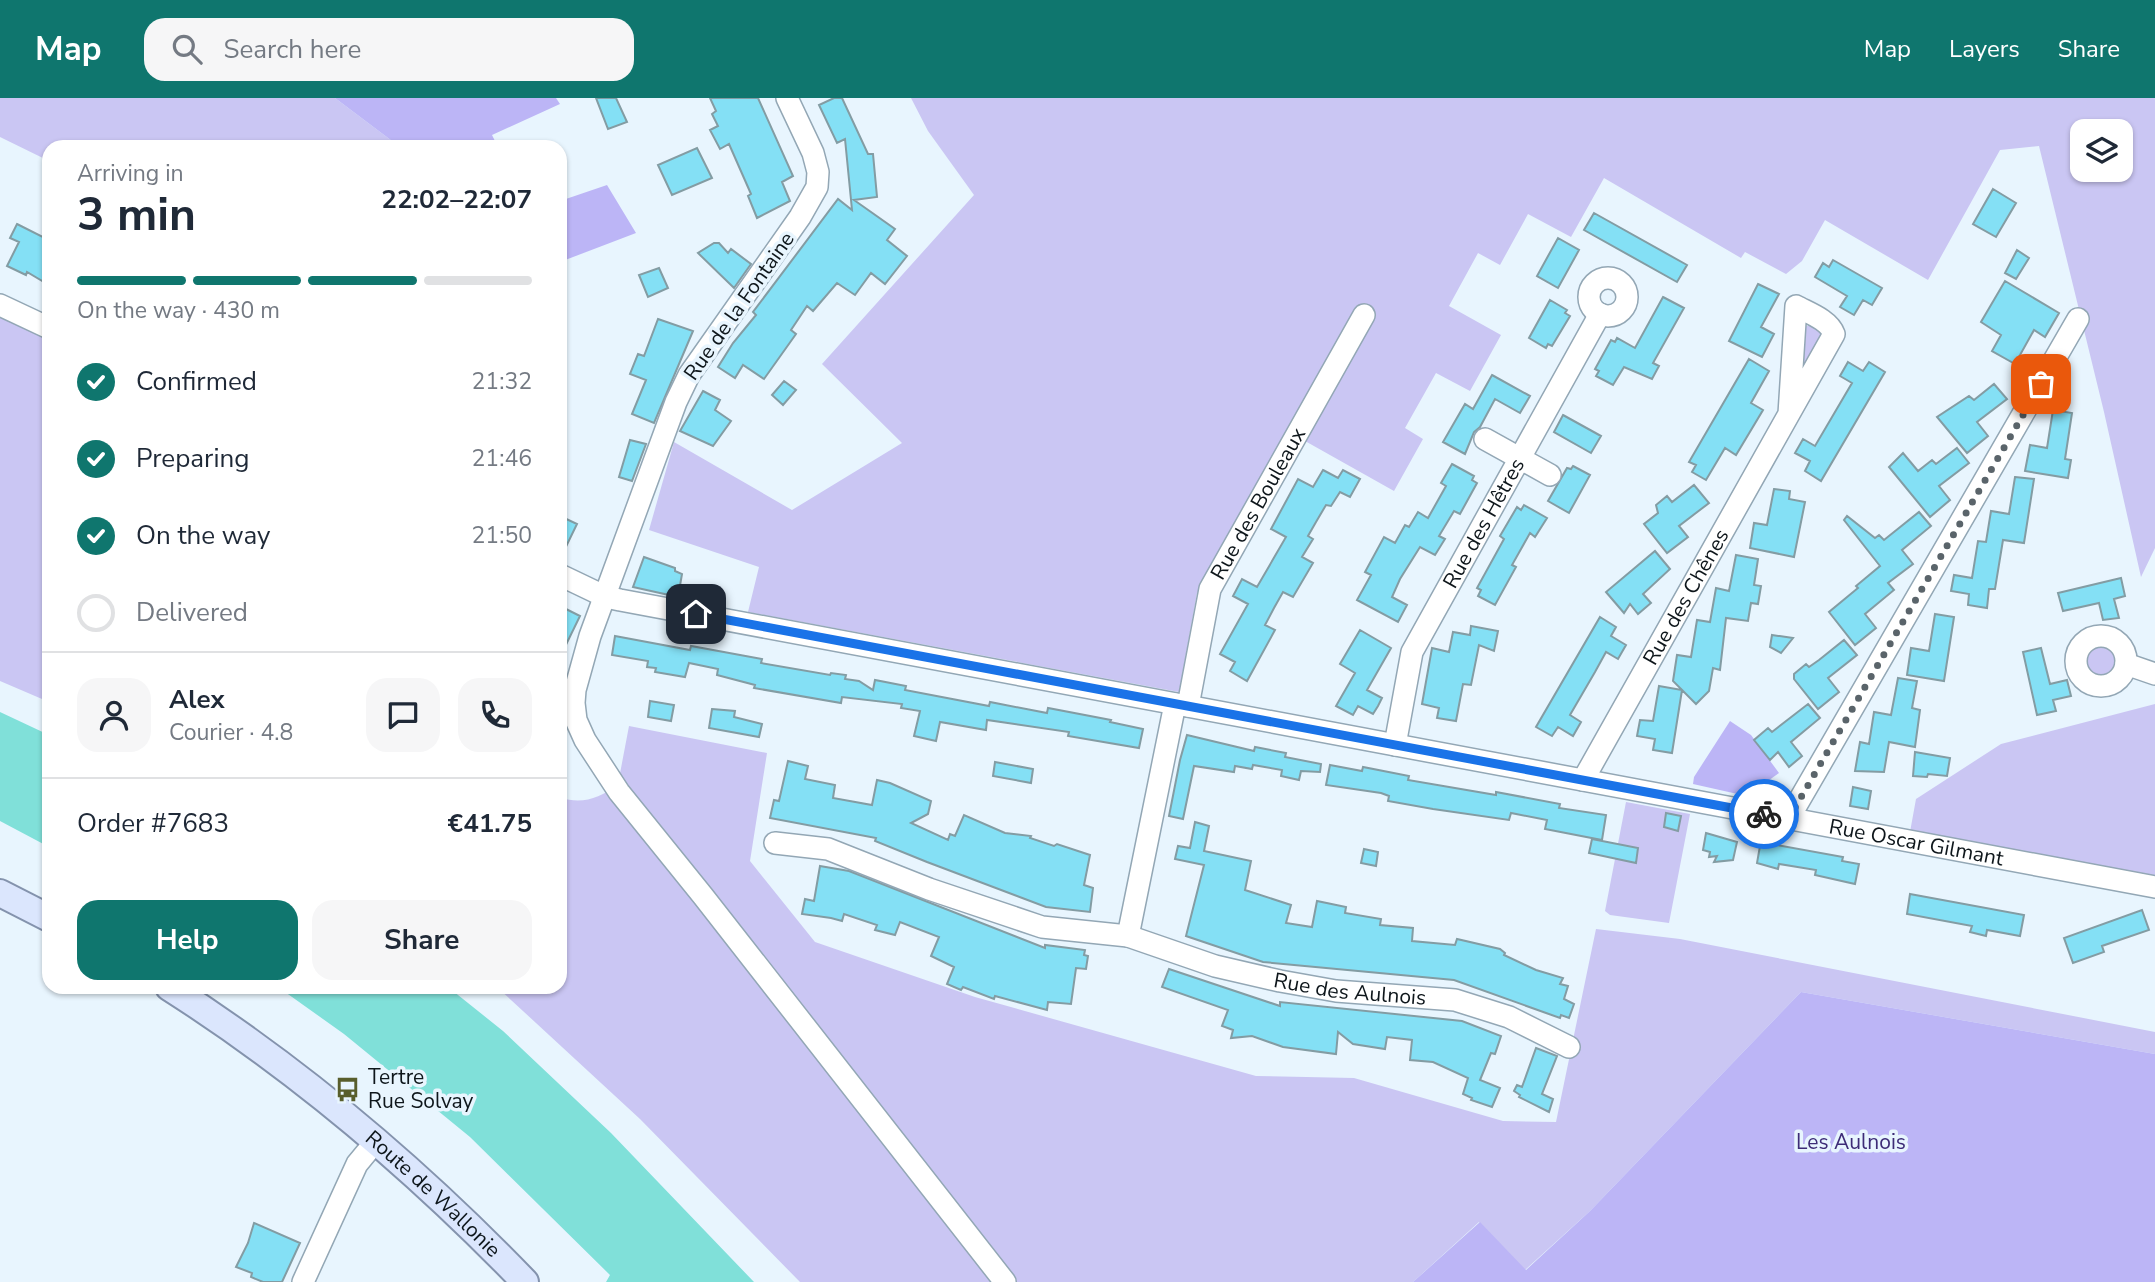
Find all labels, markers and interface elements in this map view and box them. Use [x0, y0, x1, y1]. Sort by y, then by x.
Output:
search box [144, 18, 634, 81]
text: Map [35, 27, 102, 72]
icon: search [168, 30, 206, 68]
text: Search here [224, 32, 361, 67]
text: Map [1864, 33, 1911, 65]
text: Layers [1949, 33, 2020, 65]
text: Share [2058, 33, 2120, 65]
map controls [2070, 119, 2133, 182]
button: layers [2070, 119, 2133, 182]
text: Arriving in [77, 158, 184, 189]
text: 22:02–22:07 [381, 182, 532, 217]
text: 3 min [77, 183, 196, 246]
street label: Rue de la Fontaine [677, 226, 801, 386]
text: On the way · 430 m [77, 295, 280, 326]
pin [2011, 354, 2071, 414]
icon: check [77, 363, 115, 401]
text: Confirmed [136, 364, 257, 399]
icon: bag [2022, 365, 2060, 403]
text: 21:32 [472, 366, 532, 397]
street label: Rue des Bouleaux [1204, 423, 1312, 585]
icon: check [77, 440, 115, 478]
text: Preparing [136, 441, 249, 476]
text: 21:46 [472, 443, 532, 474]
street label: Rue des Hêtres [1436, 453, 1531, 593]
icon: check [77, 517, 115, 555]
text: On the way [136, 518, 270, 553]
text: 21:50 [472, 520, 532, 551]
street label: Rue des Chênes [1637, 524, 1735, 670]
pin [666, 584, 726, 644]
text: Delivered [136, 595, 248, 630]
icon: home [677, 595, 715, 633]
button: person [77, 678, 151, 752]
button: chat [366, 678, 440, 752]
button: phone [458, 678, 532, 752]
text: Alex [169, 682, 225, 717]
text: Courier · 4.8 [169, 717, 293, 748]
courier [1729, 779, 1799, 849]
icon: bike [1745, 795, 1783, 833]
text: Order #7683 [77, 806, 229, 841]
text: €41.75 [448, 806, 532, 841]
street label: Rue Oscar Gilmant [1827, 812, 2006, 873]
button: Help [77, 900, 298, 980]
button: Share [312, 900, 532, 980]
street label: Rue des Aulnois [1272, 966, 1427, 1012]
place label: Tertre Rue Solvay [368, 1063, 474, 1115]
bus stop icon: Tertre Rue Solvay [334, 1075, 362, 1103]
street label: Route de Wallonie [359, 1124, 507, 1263]
park label: Les Aulnois [1796, 1128, 1906, 1156]

